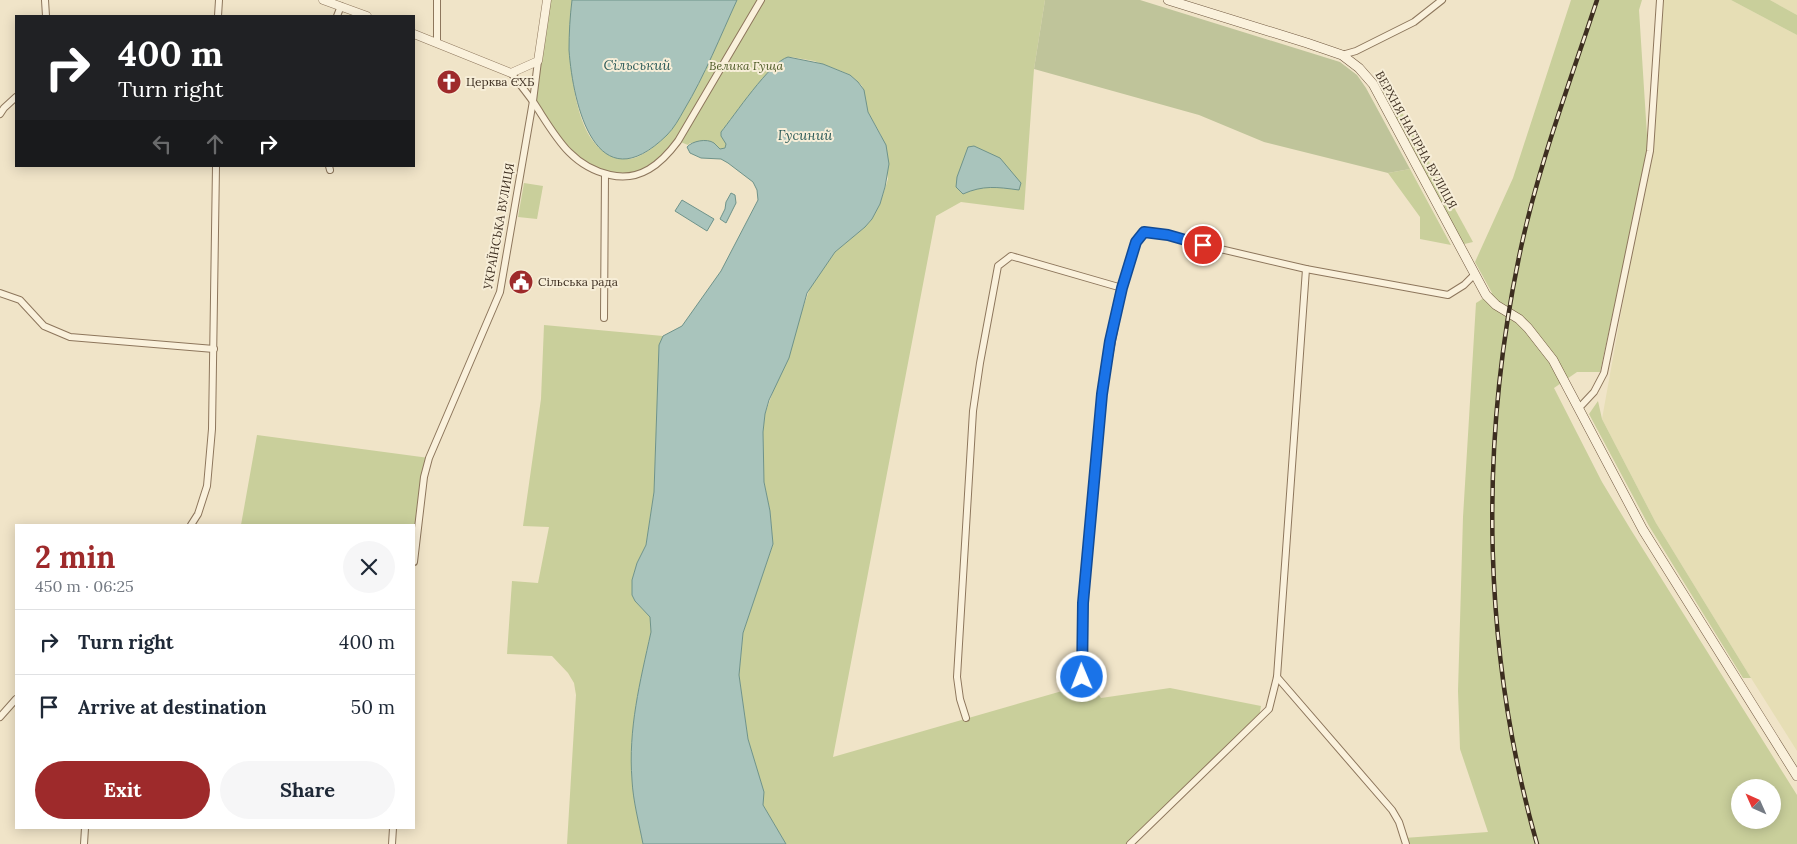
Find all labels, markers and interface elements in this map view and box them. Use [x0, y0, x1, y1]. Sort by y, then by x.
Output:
text: 400 m [118, 31, 223, 76]
icon: right [35, 35, 100, 100]
water label: Сільський [603, 56, 671, 74]
park label: Велика Гуща [709, 58, 783, 73]
street label: ВЕРХНЯ НАГІРНА ВУЛИЦЯ [1372, 68, 1461, 211]
church icon: Церква ЄХБ [436, 69, 462, 95]
place label: Церква ЄХБ [466, 74, 534, 89]
text: Turn right [118, 75, 223, 103]
water label: Гусиний [778, 126, 833, 144]
icon: left [148, 130, 176, 158]
icon: ahead [201, 130, 229, 158]
icon: right [254, 130, 282, 158]
street label: УКРАЇНСЬКА ВУЛИЦЯ [480, 162, 517, 291]
pin [1182, 224, 1224, 266]
icon: arrive [1189, 231, 1217, 259]
public building icon: Сільська рада [508, 269, 534, 295]
place label: Сільська рада [538, 274, 618, 289]
text: 2 min [35, 538, 115, 576]
button: close [343, 541, 395, 593]
text: 450 m · 06:25 [35, 576, 134, 596]
icon: right [35, 628, 63, 656]
text: Turn right [78, 630, 174, 654]
text: 400 m [339, 630, 395, 654]
position arrow [1055, 650, 1107, 702]
icon: arrive [35, 693, 63, 721]
text: Arrive at destination [78, 695, 267, 719]
text: 50 m [351, 695, 395, 719]
button: Exit [35, 761, 210, 819]
button: Share [220, 761, 395, 819]
north arrow [1731, 779, 1781, 829]
map controls [1731, 779, 1781, 829]

